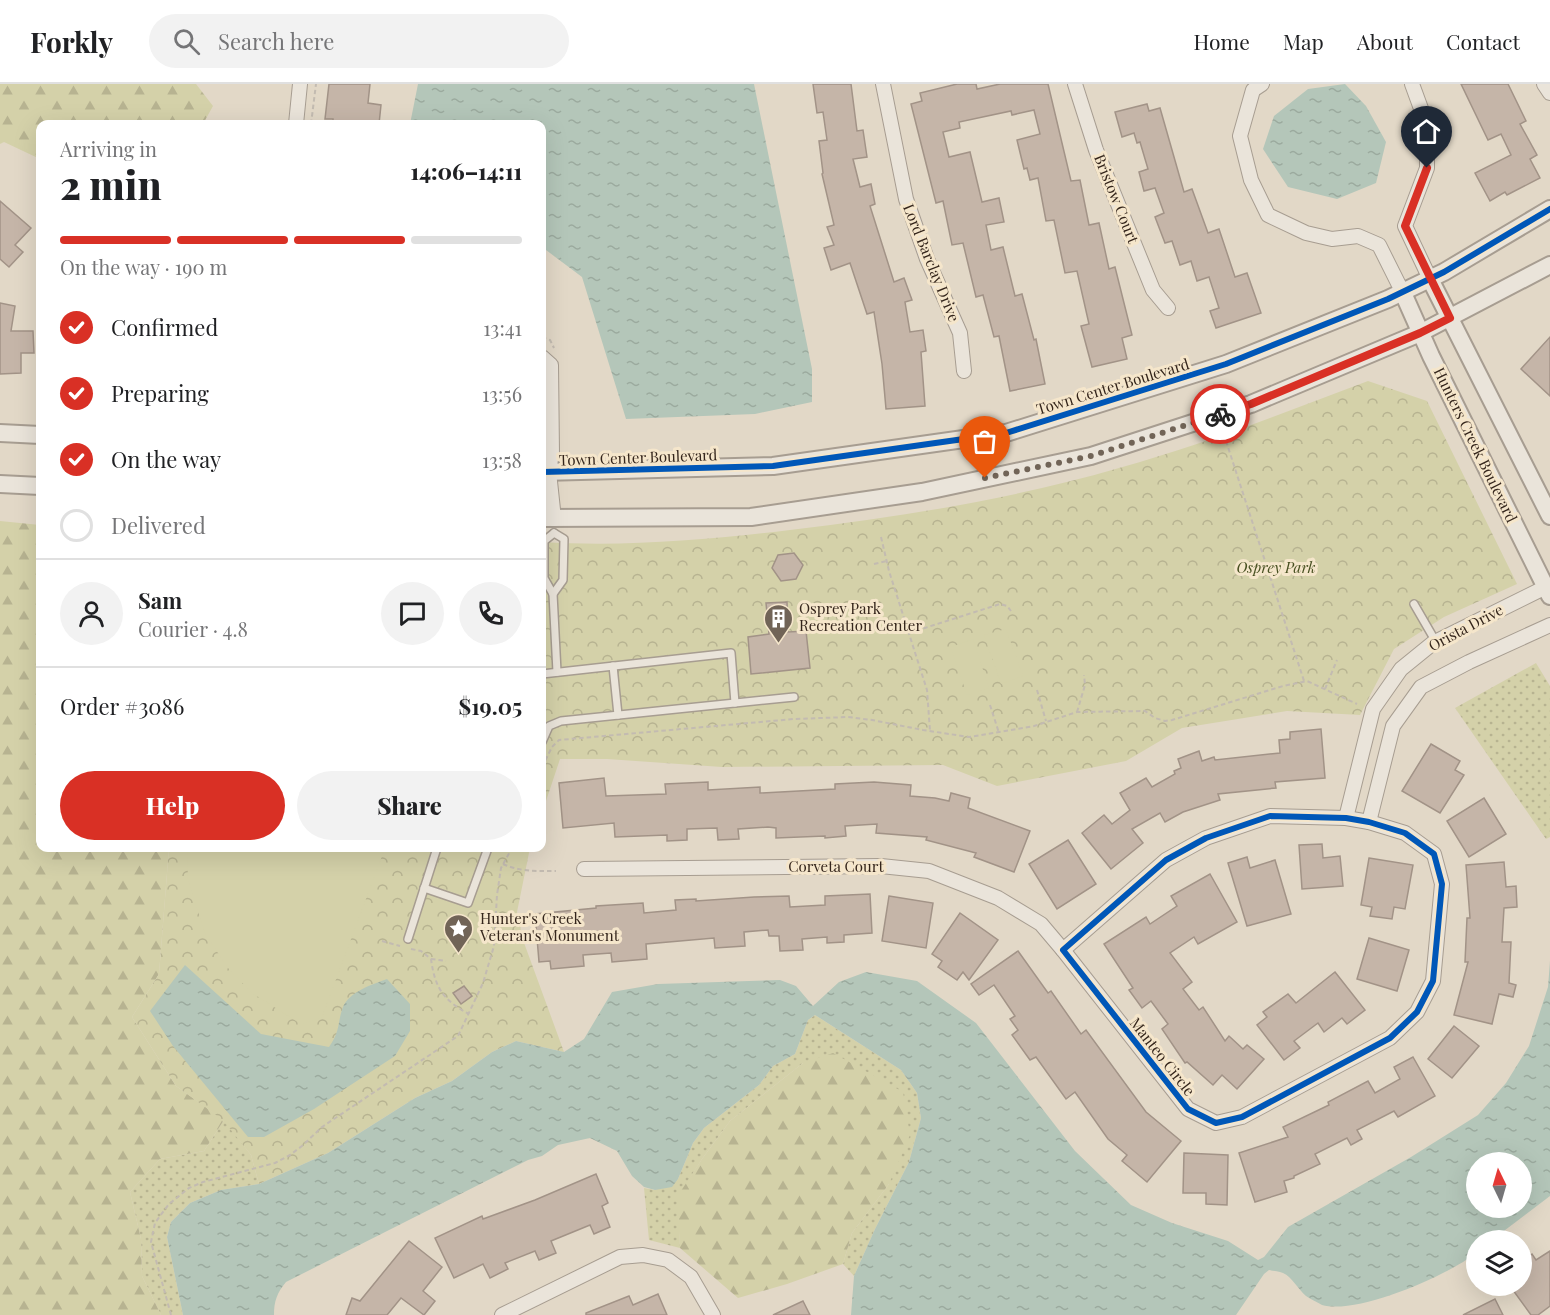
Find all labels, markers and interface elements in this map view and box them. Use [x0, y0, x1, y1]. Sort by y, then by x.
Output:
search box [149, 14, 569, 68]
text: Forkly [30, 23, 113, 60]
icon: search [170, 25, 203, 58]
text: Search here [218, 26, 334, 56]
text: Home [1194, 27, 1250, 55]
text: Map [1283, 27, 1324, 55]
text: About [1357, 27, 1413, 55]
text: Contact [1446, 27, 1520, 55]
pin [1401, 106, 1452, 168]
icon: home [1410, 115, 1443, 148]
text: Arriving in [60, 135, 157, 162]
street label: Bristow Court [1090, 151, 1144, 247]
text: 14:06–14:11 [411, 156, 522, 186]
text: 2 min [60, 158, 162, 210]
street label: Lord Barclay Drive [899, 201, 965, 325]
text: On the way · 190 m [60, 253, 227, 280]
icon: check [60, 311, 93, 344]
text: Confirmed [111, 312, 218, 342]
text: 13:41 [483, 314, 522, 341]
street label: Town Center Boulevard [1034, 353, 1192, 419]
street label: Hunters Creek Boulevard [1430, 364, 1522, 526]
icon: check [60, 377, 93, 410]
text: Preparing [111, 378, 209, 408]
text: 13:56 [482, 380, 522, 407]
courier [1190, 384, 1250, 444]
icon: bike [1204, 398, 1237, 431]
pin [959, 416, 1010, 478]
icon: bag [968, 425, 1001, 458]
icon: check [60, 443, 93, 476]
text: On the way [111, 444, 221, 474]
street label: Town Center Boulevard [558, 444, 718, 470]
text: 13:58 [482, 446, 522, 473]
text: Delivered [111, 510, 206, 540]
park label: Osprey Park [1236, 557, 1316, 577]
button: person [60, 582, 123, 645]
button: chat [381, 582, 444, 645]
button: phone [459, 582, 522, 645]
text: Sam [138, 585, 182, 615]
place label: Osprey Park Recreation Center [799, 598, 922, 635]
street label: Orista Drive [1425, 599, 1506, 655]
building icon: Osprey Park Recreation Center [762, 602, 794, 644]
text: Courier · 4.8 [138, 615, 248, 642]
text: Order #3086 [60, 691, 184, 721]
text: $19.05 [459, 691, 522, 721]
button: Help [60, 771, 285, 840]
button: Share [297, 771, 522, 840]
street label: Corveta Court [788, 856, 884, 876]
place label: Hunter's Creek Veteran's Monument [479, 908, 620, 945]
place icon: Hunter's Creek Veteran's Monument [443, 912, 475, 954]
street label: Manteo Circle [1126, 1013, 1200, 1100]
north arrow [1466, 1152, 1532, 1218]
map controls [1466, 1152, 1532, 1296]
button: layers [1466, 1230, 1532, 1296]

